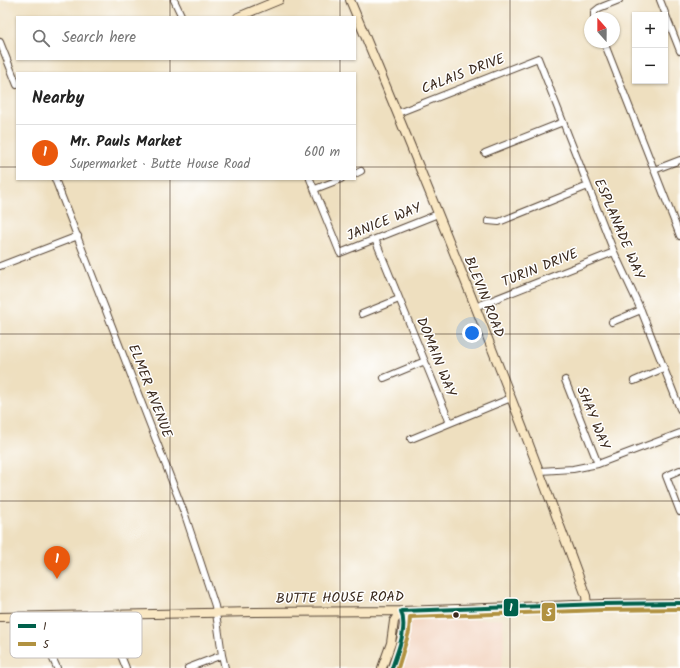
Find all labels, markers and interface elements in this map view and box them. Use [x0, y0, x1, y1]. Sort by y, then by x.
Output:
north arrow [584, 12, 620, 48]
map controls [632, 12, 668, 84]
button: + [632, 12, 668, 48]
search box [16, 16, 356, 60]
text: Search here [62, 26, 136, 50]
icon: search [30, 27, 52, 49]
street label: CALAIS DRIVE [418, 48, 509, 100]
button: − [632, 48, 668, 84]
text: Nearby [32, 85, 84, 112]
text: Mr. Pauls Market [70, 130, 182, 154]
text: 1 [43, 142, 47, 163]
text: 600 m [304, 142, 340, 163]
text: Supermarket · Butte House Road [70, 154, 250, 175]
street label: ESPLANADE WAY [588, 175, 651, 284]
street label: JANICE WAY [343, 197, 425, 247]
street label: TURIN DRIVE [498, 242, 582, 293]
street label: BLEVIN ROAD [458, 253, 510, 341]
street label: DOMAIN WAY [410, 314, 462, 401]
your location [462, 323, 482, 343]
street label: ELMER AVENUE [122, 341, 178, 442]
street label: SHAY WAY [570, 383, 616, 454]
pin: 1 [44, 546, 70, 579]
street label: BUTTE HOUSE ROAD [276, 586, 404, 610]
line badge: 1 [503, 598, 519, 617]
text: 1 [509, 599, 513, 617]
line badge: 5 [541, 602, 556, 622]
text: 5 [545, 604, 553, 622]
unlabelled marker [451, 610, 461, 620]
legend [10, 612, 142, 658]
text: 1 [43, 618, 46, 636]
text: 5 [43, 636, 50, 654]

